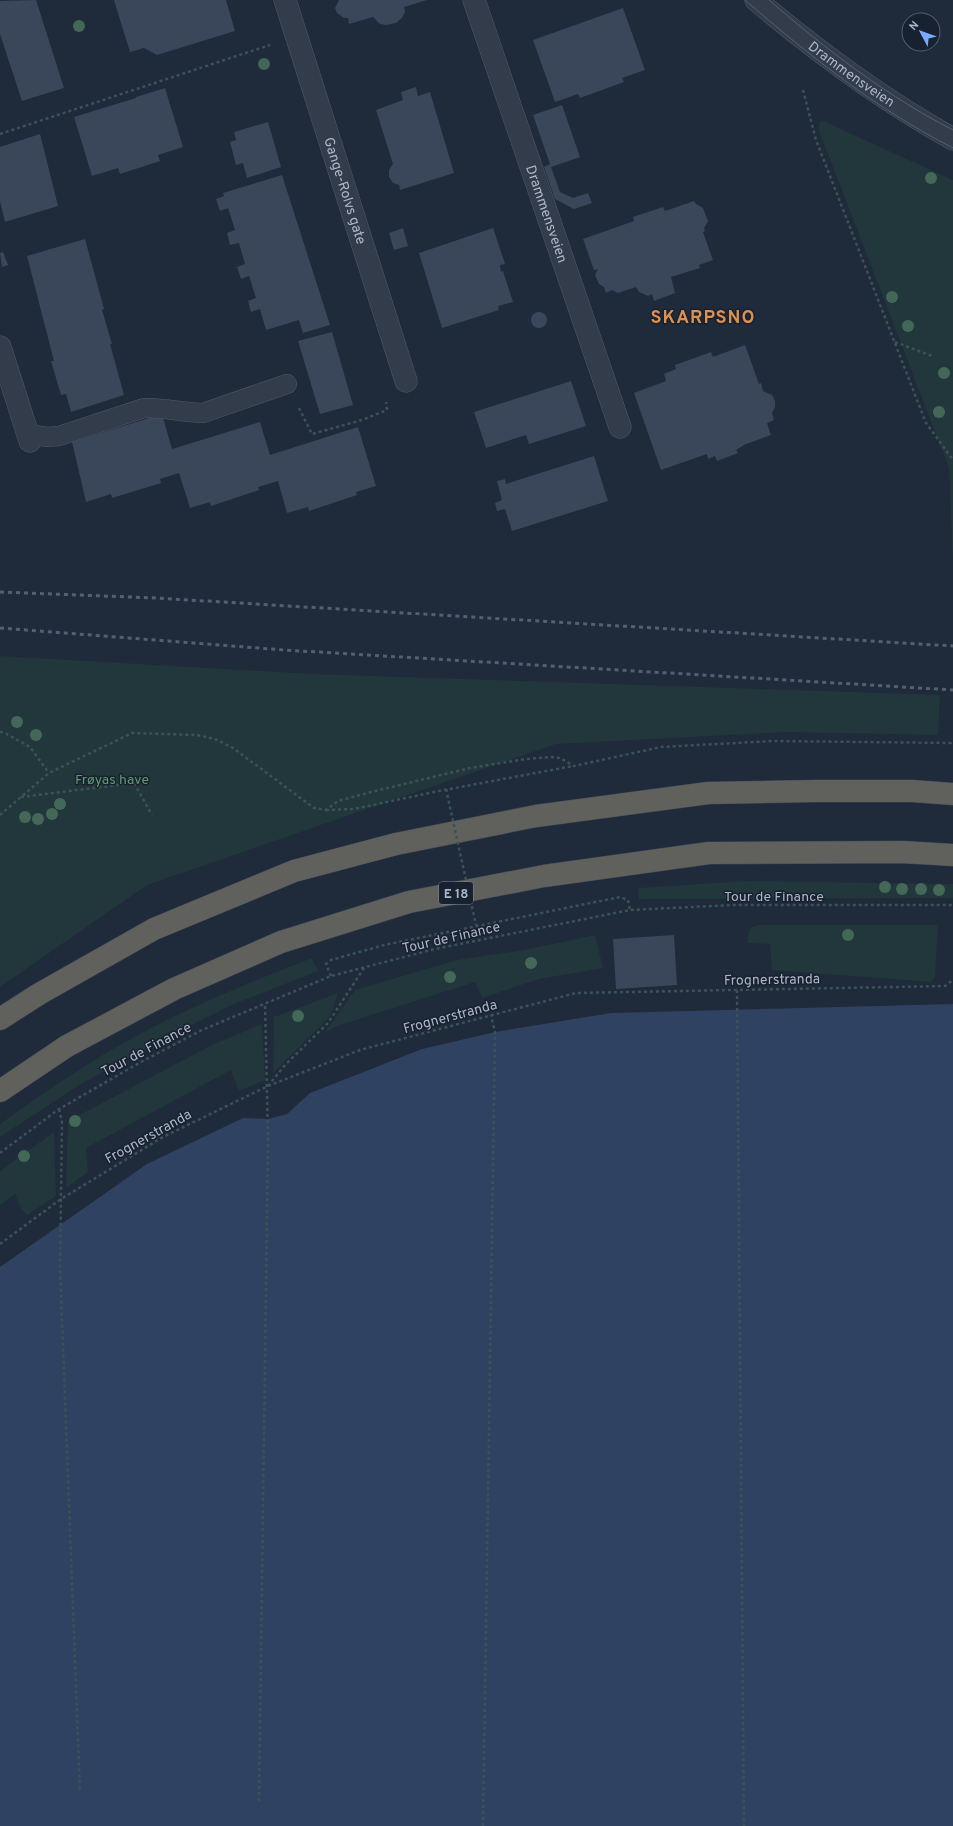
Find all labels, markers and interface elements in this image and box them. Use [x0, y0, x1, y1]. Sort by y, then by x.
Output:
north arrow [901, 12, 941, 52]
text: N [906, 19, 922, 34]
street label: Drammensveien [804, 38, 897, 112]
street label: Gange-Rolvs gate [319, 135, 369, 247]
street label: Drammensveien [521, 163, 570, 265]
district label: SKARPSNO [651, 307, 755, 330]
park label: Frøyas have [75, 772, 149, 789]
road number: E 18 [439, 882, 473, 904]
street label: Tour de Finance [724, 889, 824, 906]
street label: Tour de Finance [401, 919, 502, 958]
street label: Frognerstranda [724, 971, 820, 990]
street label: Frognerstranda [402, 997, 499, 1038]
street label: Tour de Finance [99, 1019, 195, 1081]
street label: Frognerstranda [103, 1107, 195, 1168]

